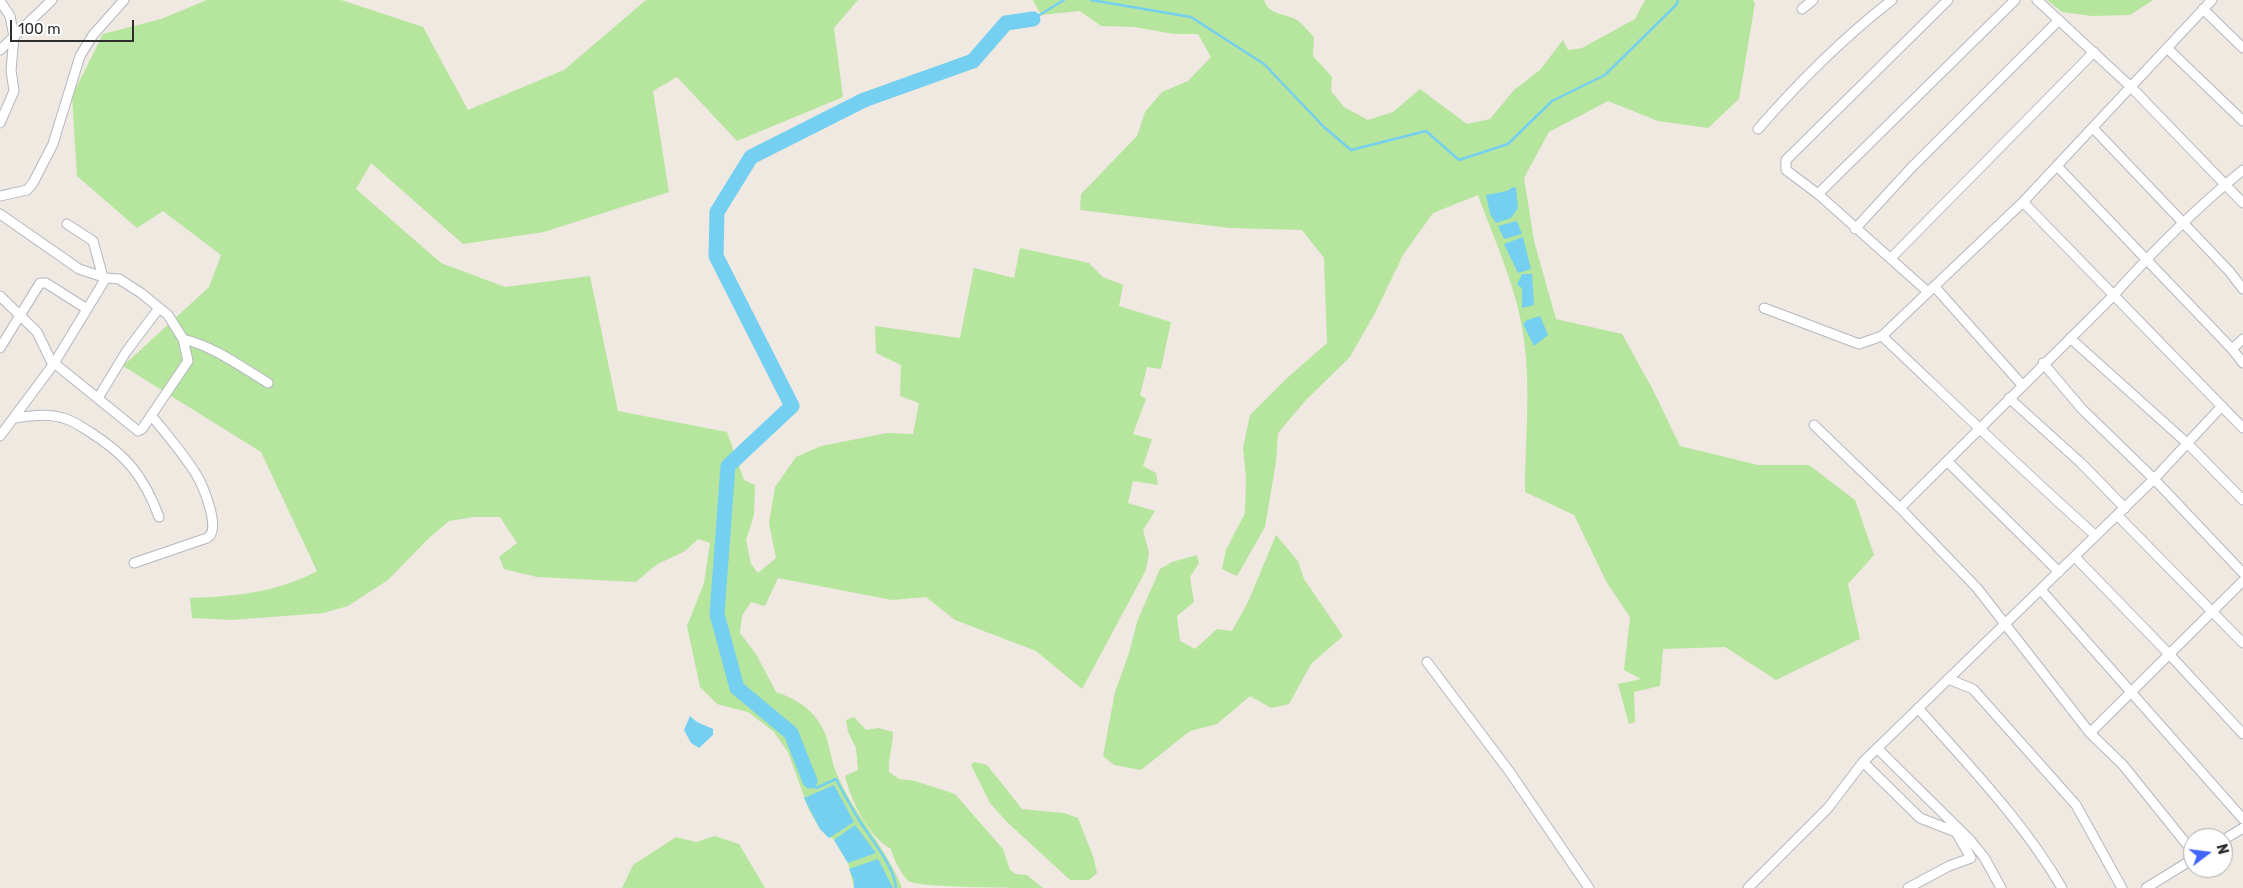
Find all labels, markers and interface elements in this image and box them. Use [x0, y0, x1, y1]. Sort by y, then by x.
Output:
scale bar [12, 10, 136, 42]
text: 100 m [18, 20, 60, 38]
north arrow [2183, 828, 2233, 878]
text: N [2212, 842, 2232, 856]

